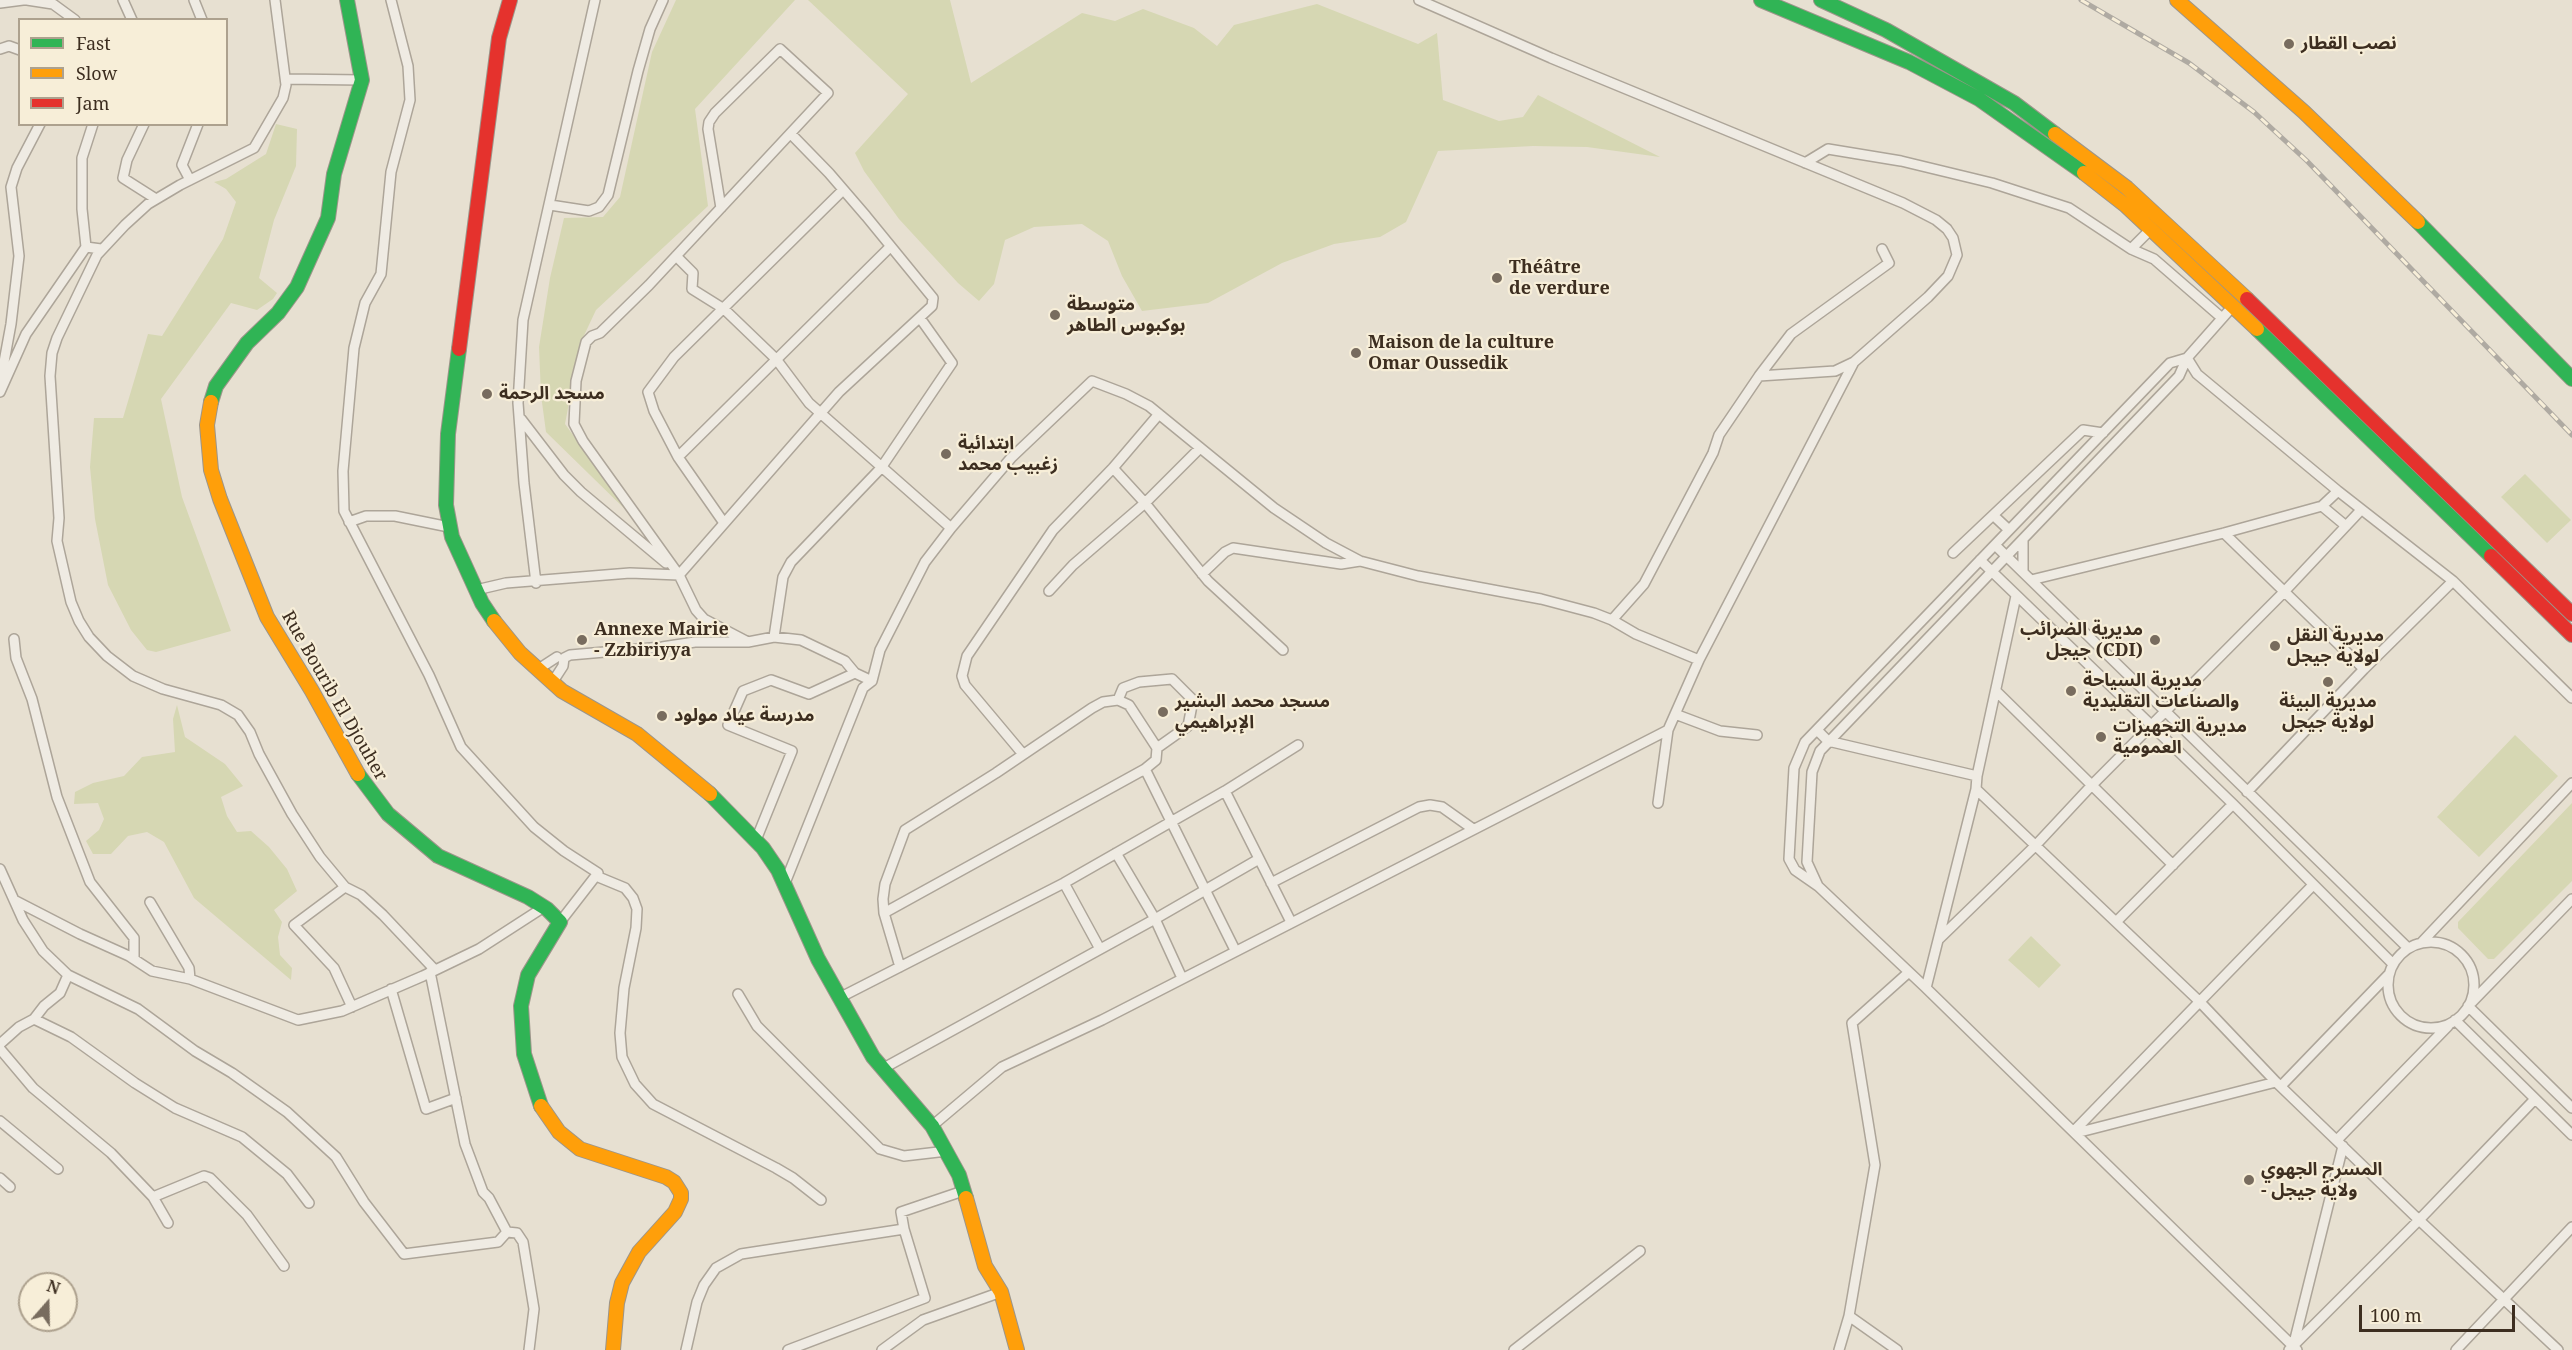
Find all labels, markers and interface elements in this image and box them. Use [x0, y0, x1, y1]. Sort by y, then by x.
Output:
legend [18, 18, 228, 126]
text: Fast [76, 31, 111, 55]
place label: نصب القطار [2301, 33, 2397, 55]
marker: نصب القطار [2282, 37, 2296, 51]
text: Slow [76, 61, 117, 85]
text: Jam [76, 91, 110, 115]
place label: Théâtre de verdure [1509, 257, 1610, 300]
marker: Théâtre de verdure [1490, 271, 1504, 285]
place label: متوسطة بوكبوس الطاهر [1067, 294, 1185, 336]
marker: متوسطة بوكبوس الطاهر [1048, 308, 1062, 322]
place label: Maison de la culture Omar Oussedik [1368, 332, 1554, 374]
marker: Maison de la culture Omar Oussedik [1349, 346, 1363, 360]
place label: مسجد الرحمة [499, 383, 605, 405]
marker: مسجد الرحمة [480, 387, 494, 401]
place label: ابتدائية زغبيب محمد [958, 433, 1058, 476]
marker: ابتدائية زغبيب محمد [939, 447, 953, 461]
street label: Rue Bourib El Djouher [277, 607, 391, 785]
place label: Annexe Mairie - Zzbiriyya [594, 619, 729, 662]
place label: مديرية الضرائب جيجل (CDI) [2020, 619, 2143, 662]
place label: مديرية النقل لولاية جيجل [2287, 625, 2384, 668]
marker: Annexe Mairie - Zzbiriyya [575, 633, 589, 647]
marker: مديرية الضرائب جيجل (CDI) [2148, 633, 2162, 647]
marker: مديرية النقل لولاية جيجل [2268, 639, 2282, 653]
place label: مديرية السياحة والصناعات التقليدية [2083, 670, 2239, 712]
marker: مديرية البيئة لولاية جيجل [2321, 675, 2335, 689]
marker: مديرية السياحة والصناعات التقليدية [2064, 684, 2078, 698]
place label: مسجد محمد البشير الإبراهيمي [1175, 691, 1330, 734]
place label: مديرية البيئة لولاية جيجل [2279, 691, 2377, 734]
place label: مدرسة عياد مولود [674, 705, 814, 727]
marker: مسجد محمد البشير الإبراهيمي [1156, 705, 1170, 719]
marker: مدرسة عياد مولود [655, 709, 669, 723]
place label: مديرية التجهيزات العمومية [2113, 716, 2247, 758]
marker: مديرية التجهيزات العمومية [2094, 730, 2108, 744]
place label: المسرح الجهوي - ولاية جيجل [2261, 1159, 2382, 1202]
marker: المسرح الجهوي - ولاية جيجل [2242, 1173, 2256, 1187]
north arrow [18, 1272, 78, 1332]
text: N [44, 1274, 63, 1299]
scale bar [2362, 1293, 2518, 1331]
text: 100 m [2370, 1303, 2422, 1327]

